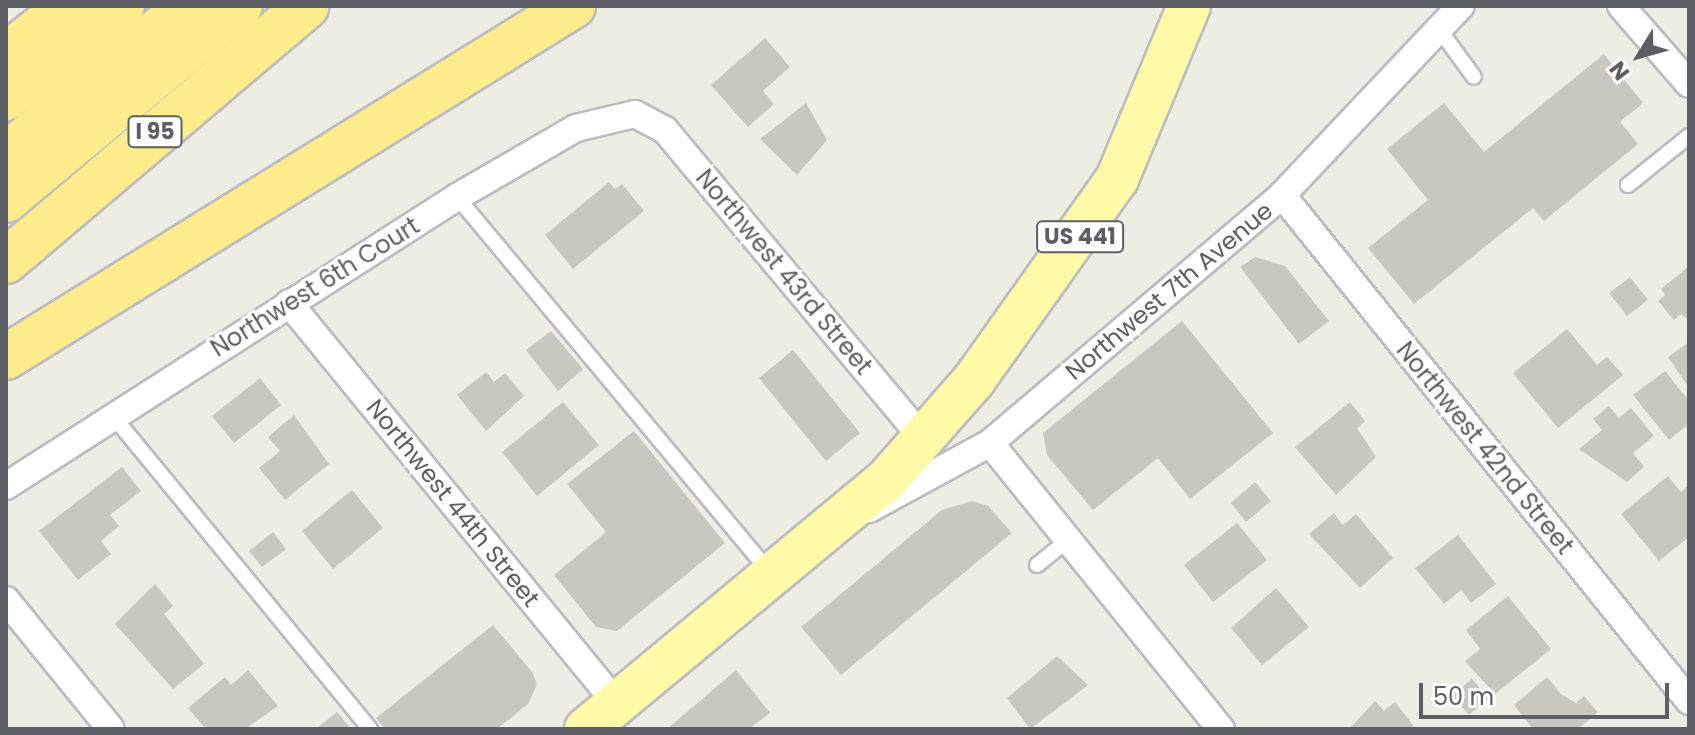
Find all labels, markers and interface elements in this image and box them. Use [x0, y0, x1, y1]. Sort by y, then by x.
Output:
north arrow [1599, 16, 1679, 96]
text: N [1602, 55, 1637, 87]
road number: I 95 [127, 114, 183, 150]
street label: Northwest 43rd Street [690, 164, 878, 380]
street label: Northwest 7th Avenue [1060, 196, 1278, 386]
street label: Northwest 6th Court [206, 211, 424, 363]
road number: US 441 [1036, 219, 1124, 255]
street label: Northwest 42nd Street [1391, 336, 1579, 560]
street label: Northwest 44th Street [360, 393, 546, 613]
scale bar [1423, 667, 1673, 717]
text: 50 m [1433, 680, 1494, 713]

